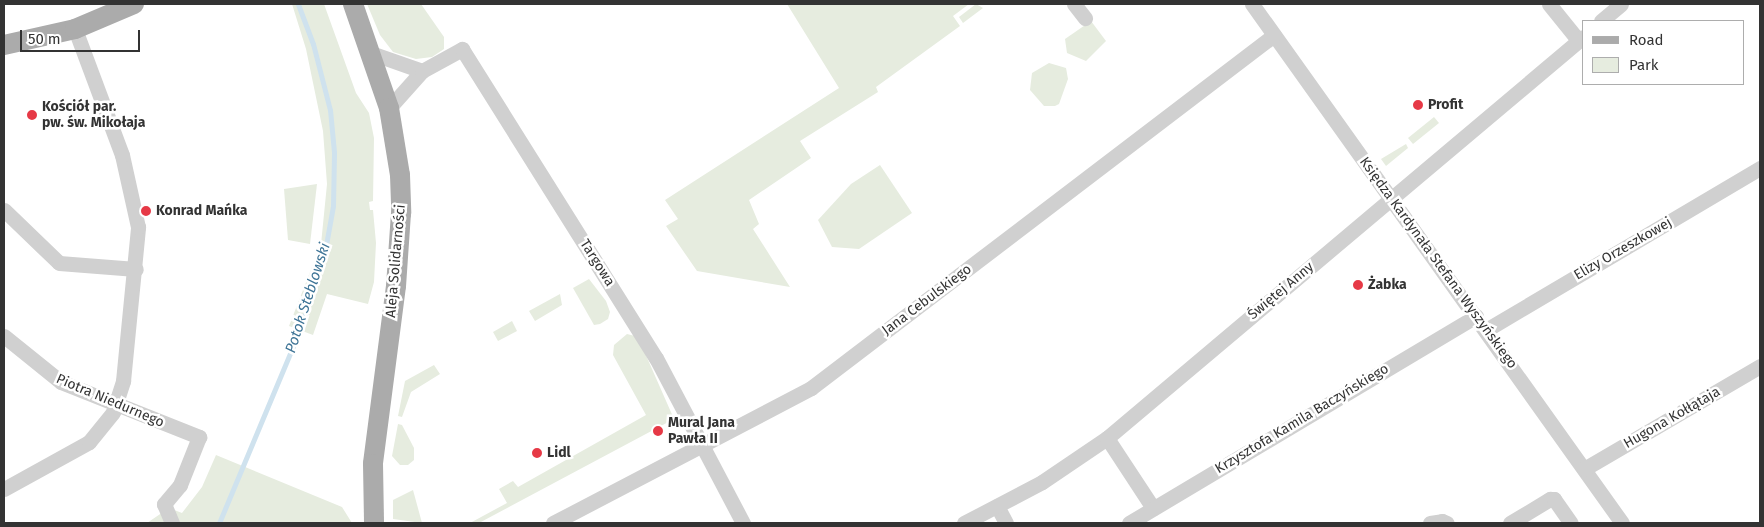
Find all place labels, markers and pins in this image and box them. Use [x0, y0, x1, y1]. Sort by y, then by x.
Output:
place label: Profit [1428, 97, 1463, 113]
place label: Kościół par. pw. św. Mikołaja [42, 99, 145, 132]
marker: Profit [1412, 99, 1424, 111]
marker: Kościół par. pw. św. Mikołaja [26, 109, 38, 121]
place label: Konrad Mańka [156, 203, 247, 219]
marker: Konrad Mańka [140, 205, 152, 217]
place label: Żabka [1368, 277, 1407, 293]
marker: Żabka [1352, 279, 1364, 291]
place label: Mural Jana Pawła II [668, 415, 735, 448]
marker: Mural Jana Pawła II [652, 425, 664, 437]
place label: Lidl [547, 445, 571, 461]
marker: Lidl [531, 447, 543, 459]

